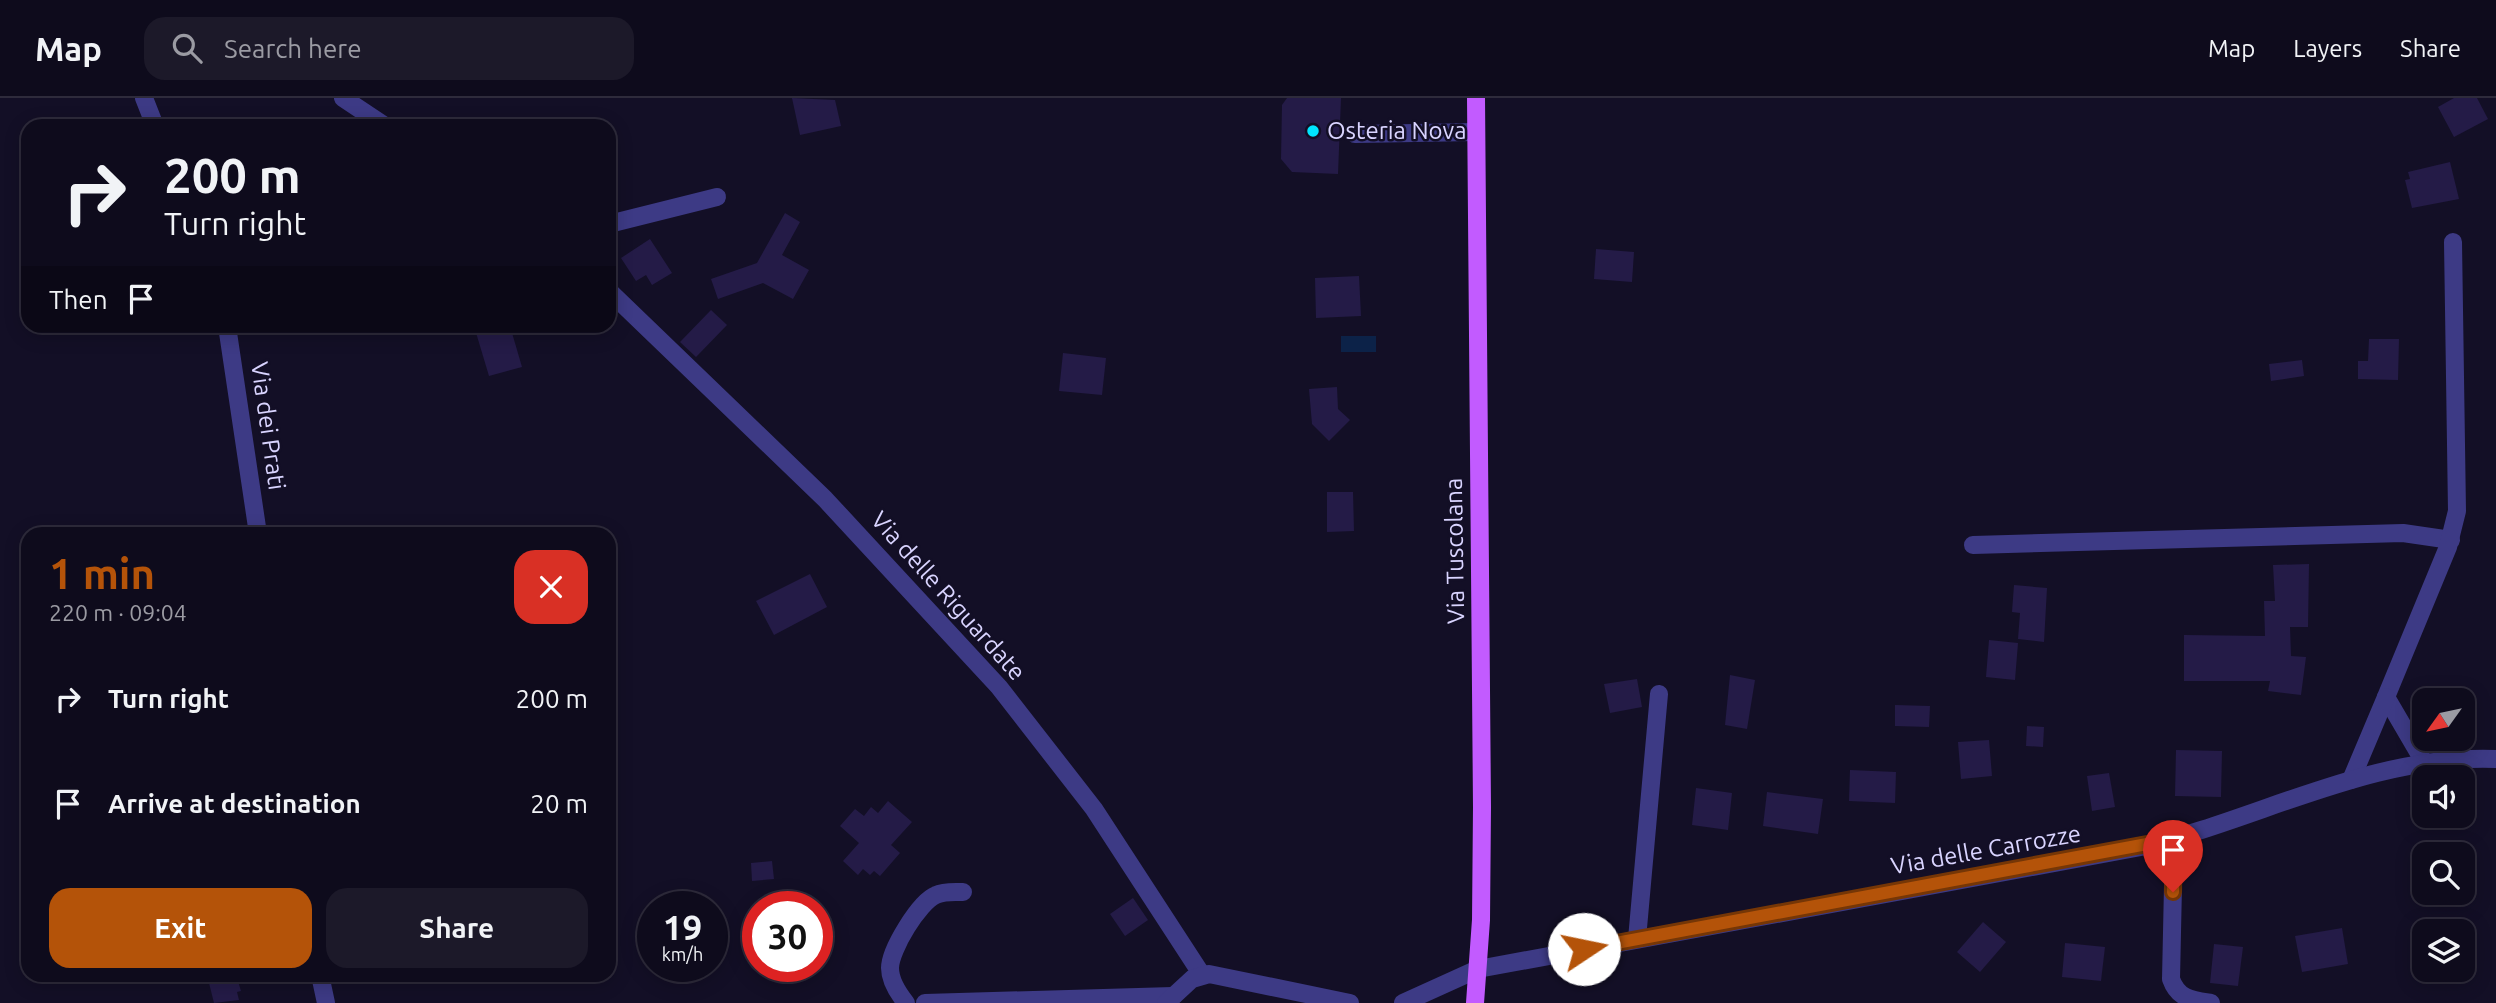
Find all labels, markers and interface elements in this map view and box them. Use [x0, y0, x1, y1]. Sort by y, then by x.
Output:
search box [144, 17, 634, 80]
icon: search [168, 29, 206, 67]
text: Map [35, 30, 102, 67]
text: Search here [224, 34, 362, 63]
text: Map [2208, 35, 2255, 62]
text: Layers [2293, 35, 2362, 62]
text: Share [2400, 35, 2461, 62]
place label: Osteria Nova [1327, 117, 1467, 144]
marker: Osteria Nova [1305, 123, 1321, 139]
icon: right [49, 147, 140, 238]
text: 200 m [164, 147, 301, 202]
text: Turn right [164, 205, 306, 241]
icon: arrive [122, 280, 160, 318]
text: Then [49, 285, 108, 314]
street label: Via dei Prati [246, 360, 291, 492]
street label: Via Tuscolana [1440, 478, 1469, 624]
street label: Via delle Riguardate [866, 506, 1031, 685]
text: 1 min [49, 550, 155, 597]
button: close [514, 550, 588, 624]
text: 220 m · 09:04 [49, 600, 187, 625]
icon: right [49, 680, 87, 718]
text: Turn right [108, 684, 229, 713]
text: 200 m [516, 684, 588, 713]
north arrow [2412, 688, 2474, 751]
map controls [2412, 688, 2475, 982]
button: sound [2412, 765, 2475, 828]
icon: arrive [49, 785, 87, 823]
text: Arrive at destination [108, 789, 361, 818]
text: 20 m [530, 789, 588, 818]
street label: Via delle Carrozze [1889, 820, 2083, 880]
pin [2143, 820, 2203, 892]
icon: arrive [2154, 831, 2192, 869]
button: search [2412, 842, 2475, 905]
button: Exit [49, 888, 312, 968]
button: Share [326, 888, 588, 968]
speed limit sign: 30 [742, 891, 833, 982]
text: 19 [663, 907, 702, 947]
position arrow [1547, 912, 1621, 986]
button: layers [2412, 919, 2475, 982]
text: km/h [662, 944, 703, 964]

